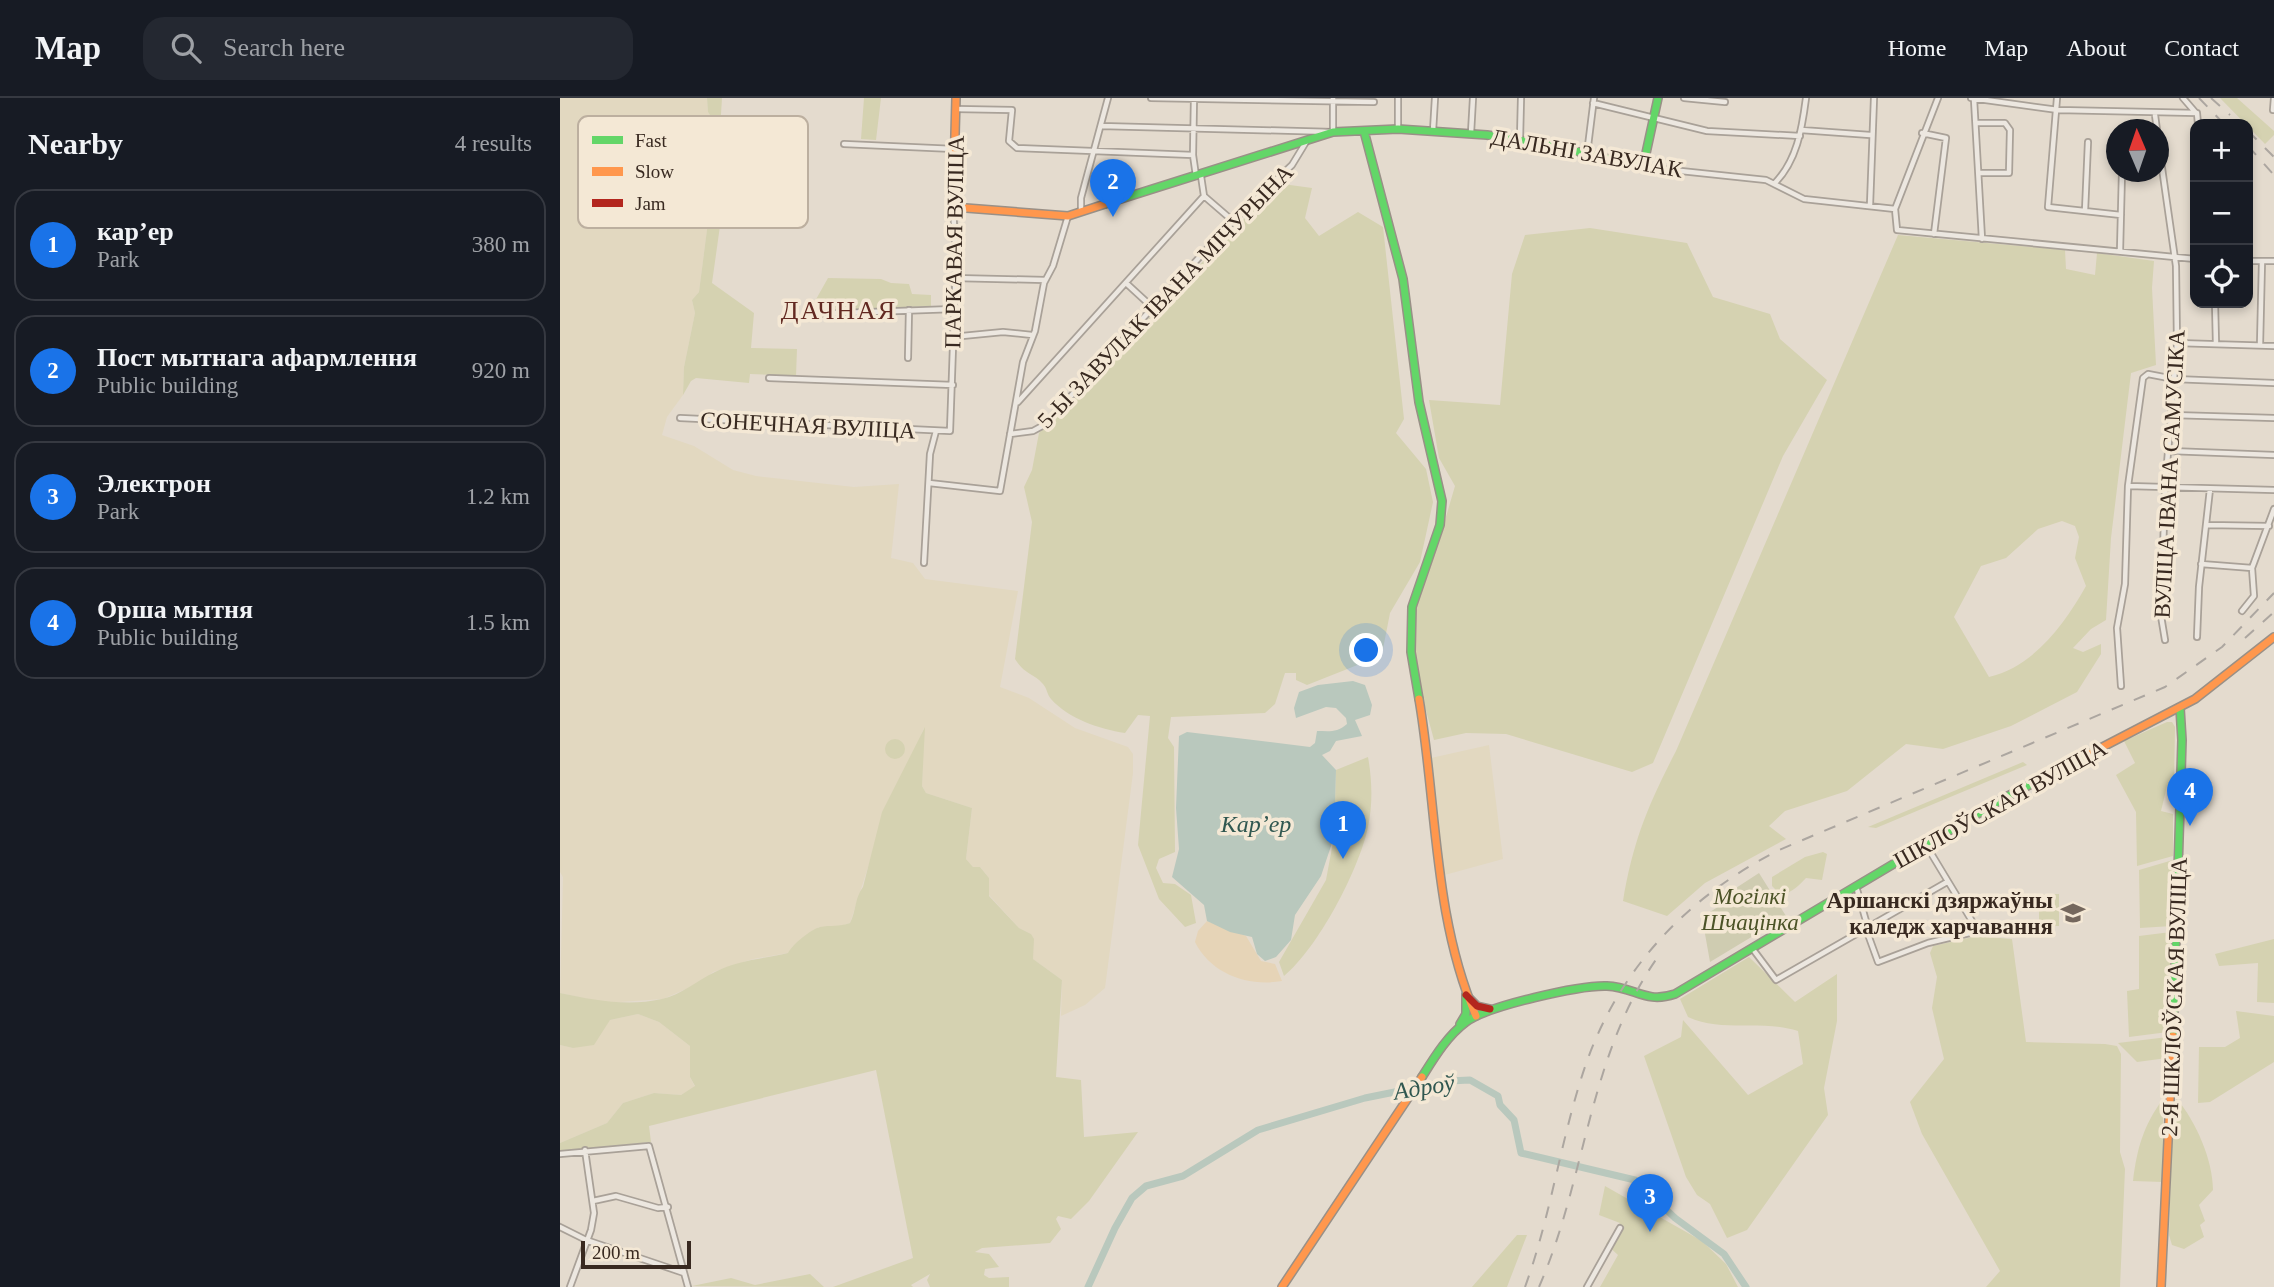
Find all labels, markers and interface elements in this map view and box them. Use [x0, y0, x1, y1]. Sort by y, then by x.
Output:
search box [143, 17, 633, 80]
icon: search [167, 29, 205, 67]
text: Map [35, 30, 101, 66]
text: Search here [223, 33, 345, 62]
text: Home [1888, 35, 1946, 61]
text: Map [1984, 35, 2028, 61]
text: About [2066, 35, 2126, 61]
text: Contact [2164, 35, 2239, 61]
legend [578, 116, 808, 228]
north arrow [2106, 119, 2169, 182]
map controls [2190, 119, 2253, 308]
button: + [2190, 119, 2253, 182]
street label: ДАЛЬНІ ЗАВУЛАК [1489, 124, 1685, 183]
text: Nearby [28, 127, 123, 160]
text: Fast [635, 130, 667, 151]
text: 4 results [455, 131, 532, 156]
street label: ПАРКАВАЯ ВУЛІЦА [940, 135, 969, 349]
street label: 5-Ы ЗАВУЛАК ІВАНА МІЧУРЫНА [1033, 159, 1298, 433]
pin: 2 [1090, 159, 1136, 217]
text: Slow [635, 161, 674, 182]
button: − [2190, 182, 2253, 245]
text: Jam [635, 193, 666, 214]
text: карʼер [97, 217, 174, 246]
text: 1 [47, 232, 59, 257]
text: 380 m [472, 232, 530, 257]
button: locate [2190, 245, 2253, 308]
text: Park [97, 247, 139, 272]
district label: ДАЧНАЯ [781, 296, 897, 325]
street label: ВУЛІЦА ІВАНА САМУСІКА [2149, 329, 2190, 619]
text: Пост мытнага афармлення [97, 343, 417, 372]
text: 2 [47, 358, 59, 383]
text: 920 m [472, 358, 530, 383]
text: Public building [97, 373, 238, 398]
street label: СОНЕЧНАЯ ВУЛІЦА [700, 407, 917, 444]
text: Электрон [97, 469, 211, 498]
text: 3 [47, 484, 59, 509]
text: 1.2 km [466, 484, 530, 509]
text: Park [97, 499, 139, 524]
text: Орша мытня [97, 595, 253, 624]
text: 4 [47, 610, 59, 635]
text: 1.5 km [466, 610, 530, 635]
text: Public building [97, 625, 238, 650]
your location [1349, 633, 1383, 667]
street label: ШКЛОЎСКАЯ ВУЛІЦА [1890, 735, 2111, 873]
pin: 4 [2167, 768, 2213, 826]
pin: 1 [1320, 801, 1366, 859]
water label: Карʼер [1220, 811, 1291, 837]
street label: 2-Я ШКЛОЎСКАЯ ВУЛІЦА [2157, 857, 2192, 1137]
park label: Могілкі Шчацінка [1700, 884, 1799, 935]
place label: Аршанскі дзяржаўны каледж харчавання [1827, 888, 2053, 939]
school or university icon: Аршанскі дзяржаўны каледж харчавання [2059, 899, 2087, 927]
water label: Адроў [1390, 1069, 1458, 1105]
pin: 3 [1627, 1174, 1673, 1232]
scale bar [581, 1238, 691, 1270]
text: 200 m [592, 1242, 640, 1263]

